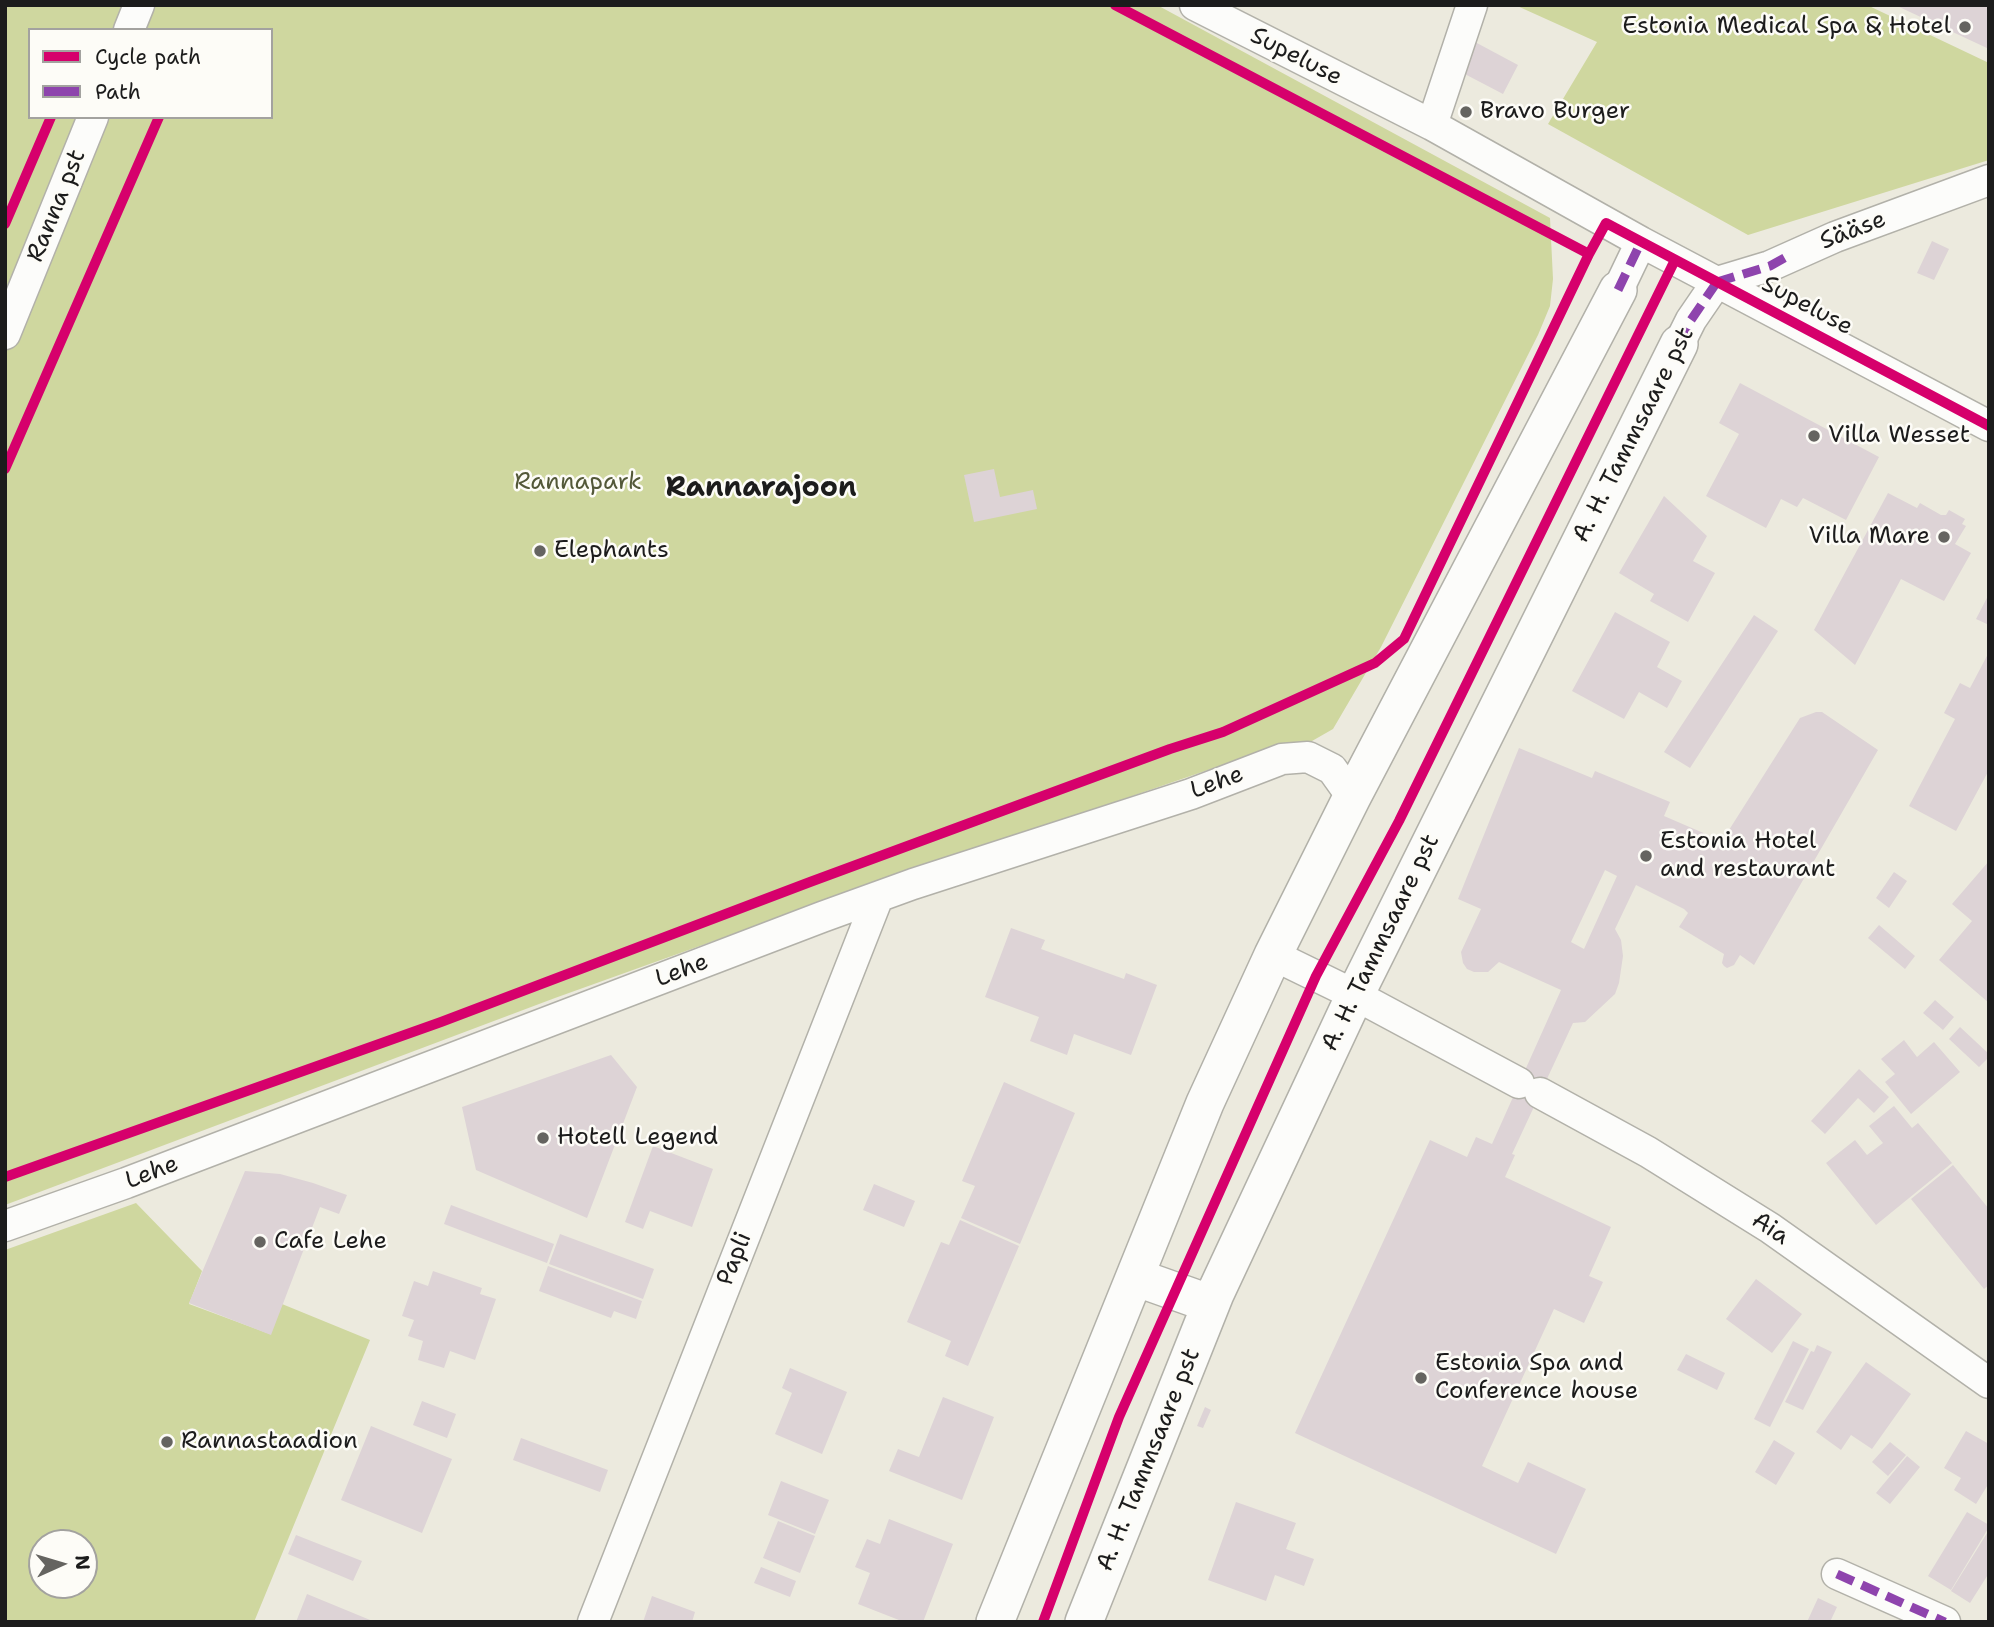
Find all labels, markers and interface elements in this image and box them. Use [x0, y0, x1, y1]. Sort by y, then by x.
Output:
place label: Estonia Medical Spa & Hotel [1622, 13, 1951, 41]
marker: Estonia Medical Spa & Hotel [1957, 19, 1973, 35]
street label: Supeluse [1245, 22, 1347, 92]
legend [28, 28, 273, 119]
text: Cycle path [95, 43, 201, 71]
text: Path [95, 78, 141, 106]
place label: Bravo Burger [1480, 98, 1630, 126]
marker: Bravo Burger [1458, 104, 1474, 120]
street label: Ranna pst [21, 146, 93, 266]
street label: Sääse [1816, 205, 1890, 257]
street label: Supeluse [1757, 270, 1857, 342]
street label: A. H. Tammsaare pst [1567, 323, 1701, 547]
place label: Villa Wesset [1828, 422, 1970, 450]
marker: Villa Wesset [1806, 428, 1822, 444]
park label: Rannapark [514, 469, 642, 497]
district label: Rannarajoon [665, 472, 857, 506]
place label: Villa Mare [1809, 523, 1930, 551]
marker: Villa Mare [1936, 529, 1952, 545]
place label: Elephants [554, 537, 669, 565]
marker: Elephants [532, 543, 548, 559]
street label: Lehe [1187, 760, 1247, 806]
place label: Estonia Hotel and restaurant [1660, 828, 1836, 884]
street label: A. H. Tammsaare pst [1316, 830, 1446, 1056]
marker: Estonia Hotel and restaurant [1638, 848, 1654, 864]
street label: Lehe [652, 948, 712, 994]
place label: Hotell Legend [557, 1124, 718, 1152]
marker: Hotell Legend [535, 1130, 551, 1146]
street label: Lehe [122, 1150, 182, 1196]
street label: Aia [1746, 1206, 1794, 1252]
place label: Cafe Lehe [274, 1228, 387, 1256]
street label: Papli [711, 1228, 759, 1290]
marker: Cafe Lehe [252, 1234, 268, 1250]
street label: A. H. Tammsaare pst [1091, 1344, 1207, 1576]
place label: Estonia Spa and Conference house [1435, 1350, 1638, 1406]
marker: Estonia Spa and Conference house [1413, 1370, 1429, 1386]
place label: Rannastaadion [181, 1428, 358, 1456]
marker: Rannastaadion [159, 1434, 175, 1450]
north arrow [28, 1529, 98, 1599]
text: N [69, 1554, 95, 1571]

